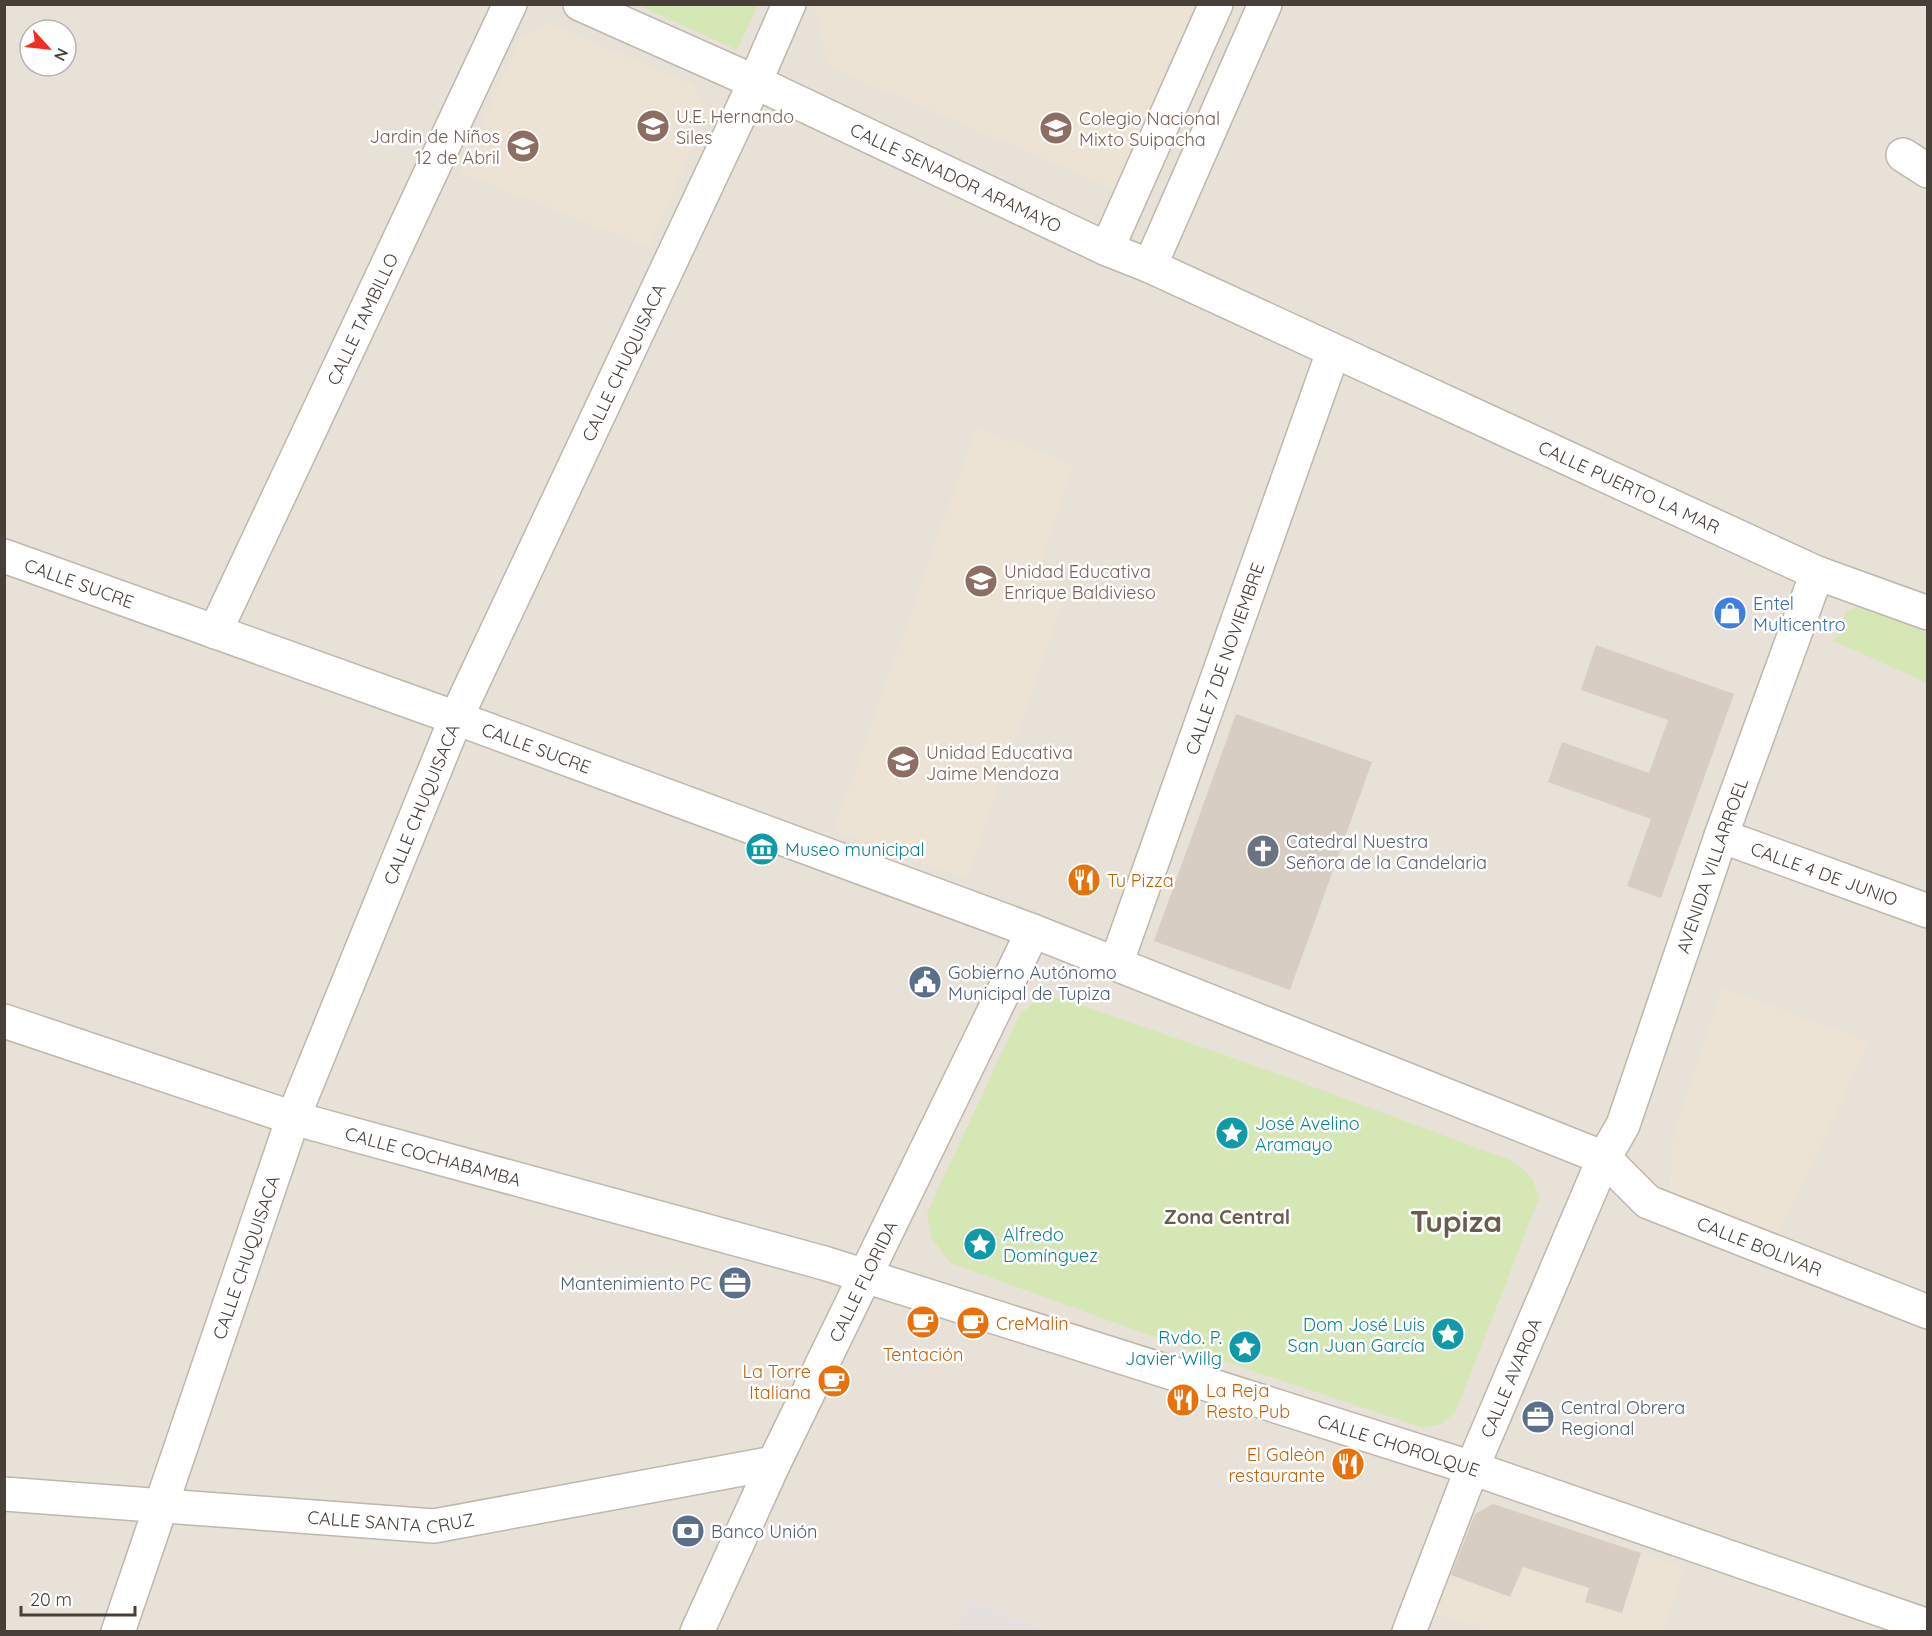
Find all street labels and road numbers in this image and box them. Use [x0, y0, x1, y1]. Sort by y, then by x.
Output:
street label: CALLE SENADOR ARAMAYO [847, 117, 1065, 237]
street label: CALLE TAMBILLO [321, 249, 403, 389]
street label: CALLE CHUQUISACA [576, 279, 670, 445]
street label: CALLE PUERTO LA MAR [1535, 435, 1724, 538]
street label: CALLE SUCRE [21, 553, 137, 613]
street label: CALLE 7 DE NOVIEMBRE [1180, 559, 1269, 758]
street label: CALLE SUCRE [479, 717, 594, 778]
street label: CALLE CHUQUISACA [378, 720, 464, 888]
street label: AVENIDA VILLARROEL [1671, 774, 1753, 956]
street label: CALLE 4 DE JUNIO [1748, 836, 1901, 911]
street label: CALLE COCHABAMBA [343, 1121, 524, 1191]
street label: CALLE CHUQUISACA [207, 1172, 284, 1342]
street label: CALLE BOLIVAR [1694, 1211, 1826, 1281]
street label: CALLE FLORIDA [823, 1216, 902, 1346]
street label: CALLE AVAROA [1475, 1314, 1546, 1441]
street label: CALLE CHOROLQUE [1315, 1408, 1483, 1481]
street label: CALLE SANTA CRUZ [307, 1505, 476, 1538]

